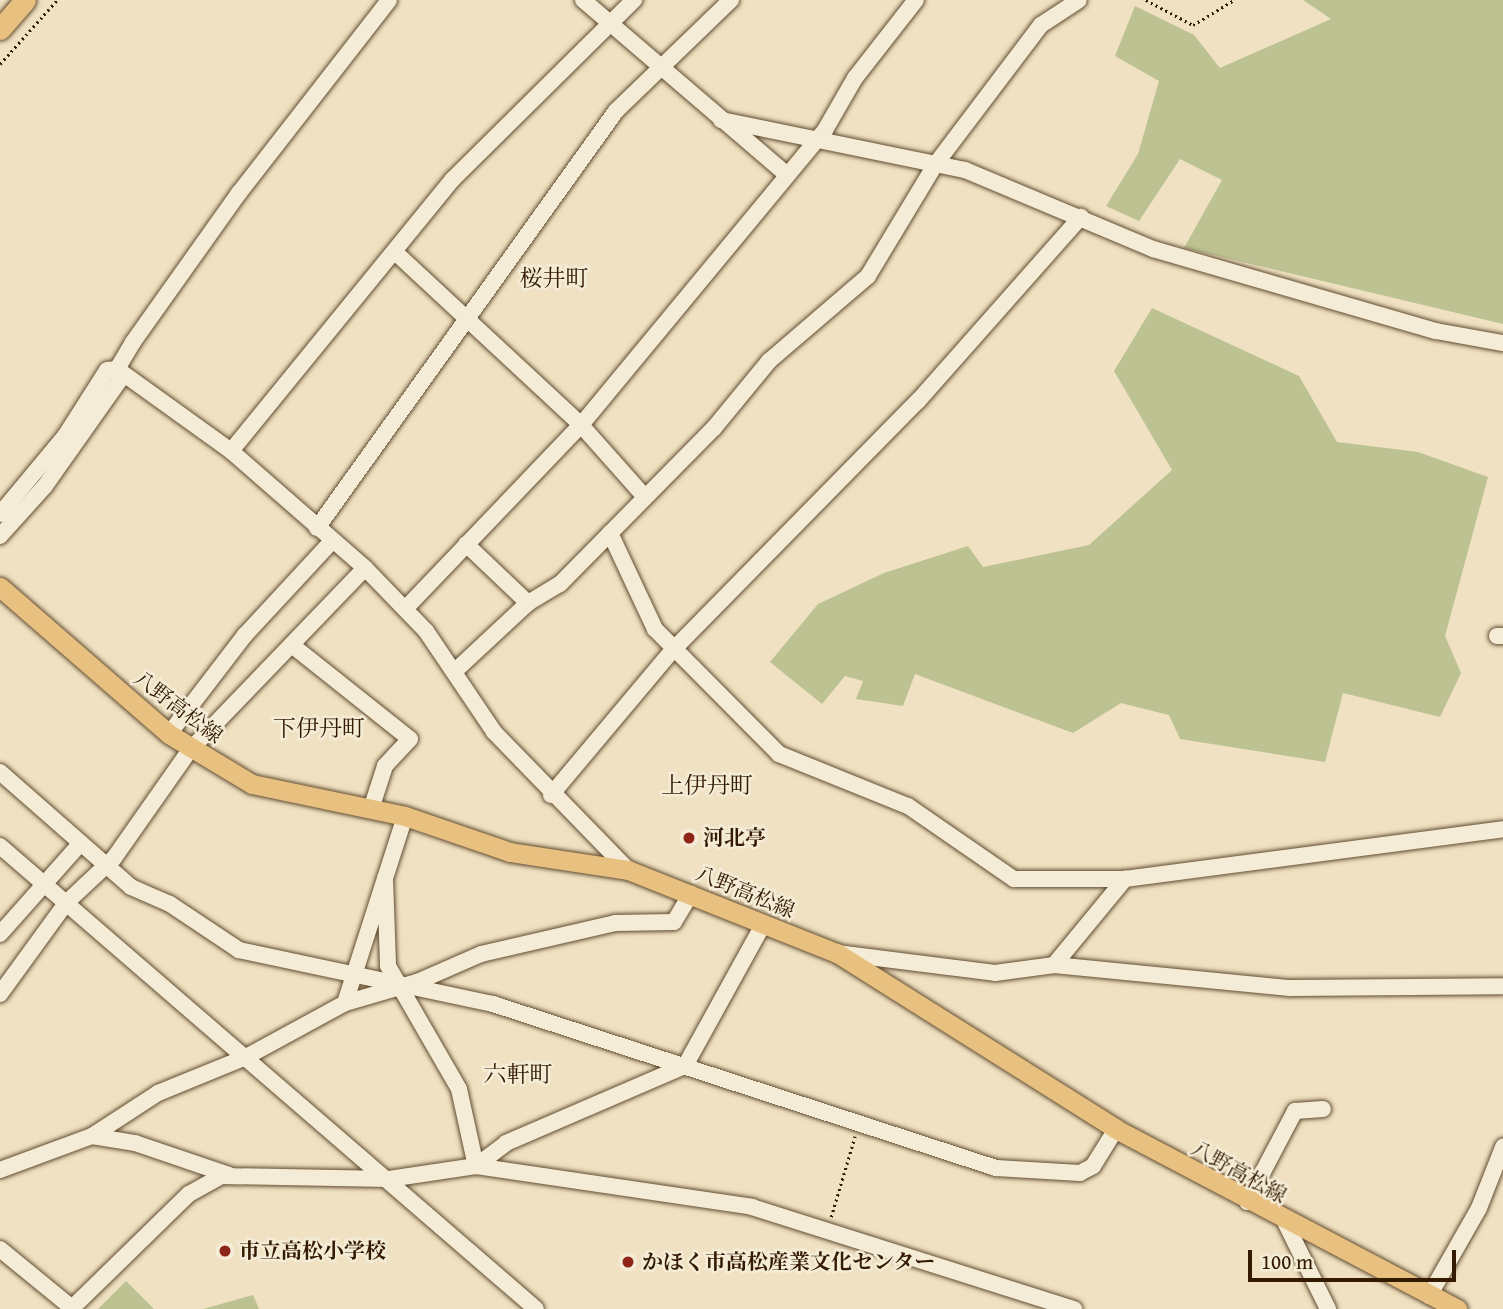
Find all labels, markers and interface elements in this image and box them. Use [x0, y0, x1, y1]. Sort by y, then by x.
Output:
district label: 桜井町 [520, 264, 588, 292]
street label: 八野高松線 [128, 665, 228, 749]
district label: 下伊丹町 [273, 714, 365, 742]
district label: 上伊丹町 [661, 771, 753, 799]
place label: 河北亭 [703, 825, 766, 851]
marker: 河北亭 [681, 830, 697, 846]
street label: 八野高松線 [692, 861, 798, 923]
district label: 六軒町 [484, 1060, 552, 1088]
street label: 八野高松線 [1187, 1136, 1291, 1208]
scale bar [1251, 1236, 1459, 1280]
place label: 市立高松小学校 [239, 1238, 386, 1264]
marker: 市立高松小学校 [217, 1243, 233, 1259]
text: 100 m [1261, 1246, 1313, 1277]
place label: かほく市高松産業文化センター [642, 1249, 936, 1275]
marker: かほく市高松産業文化センター [620, 1254, 636, 1270]

